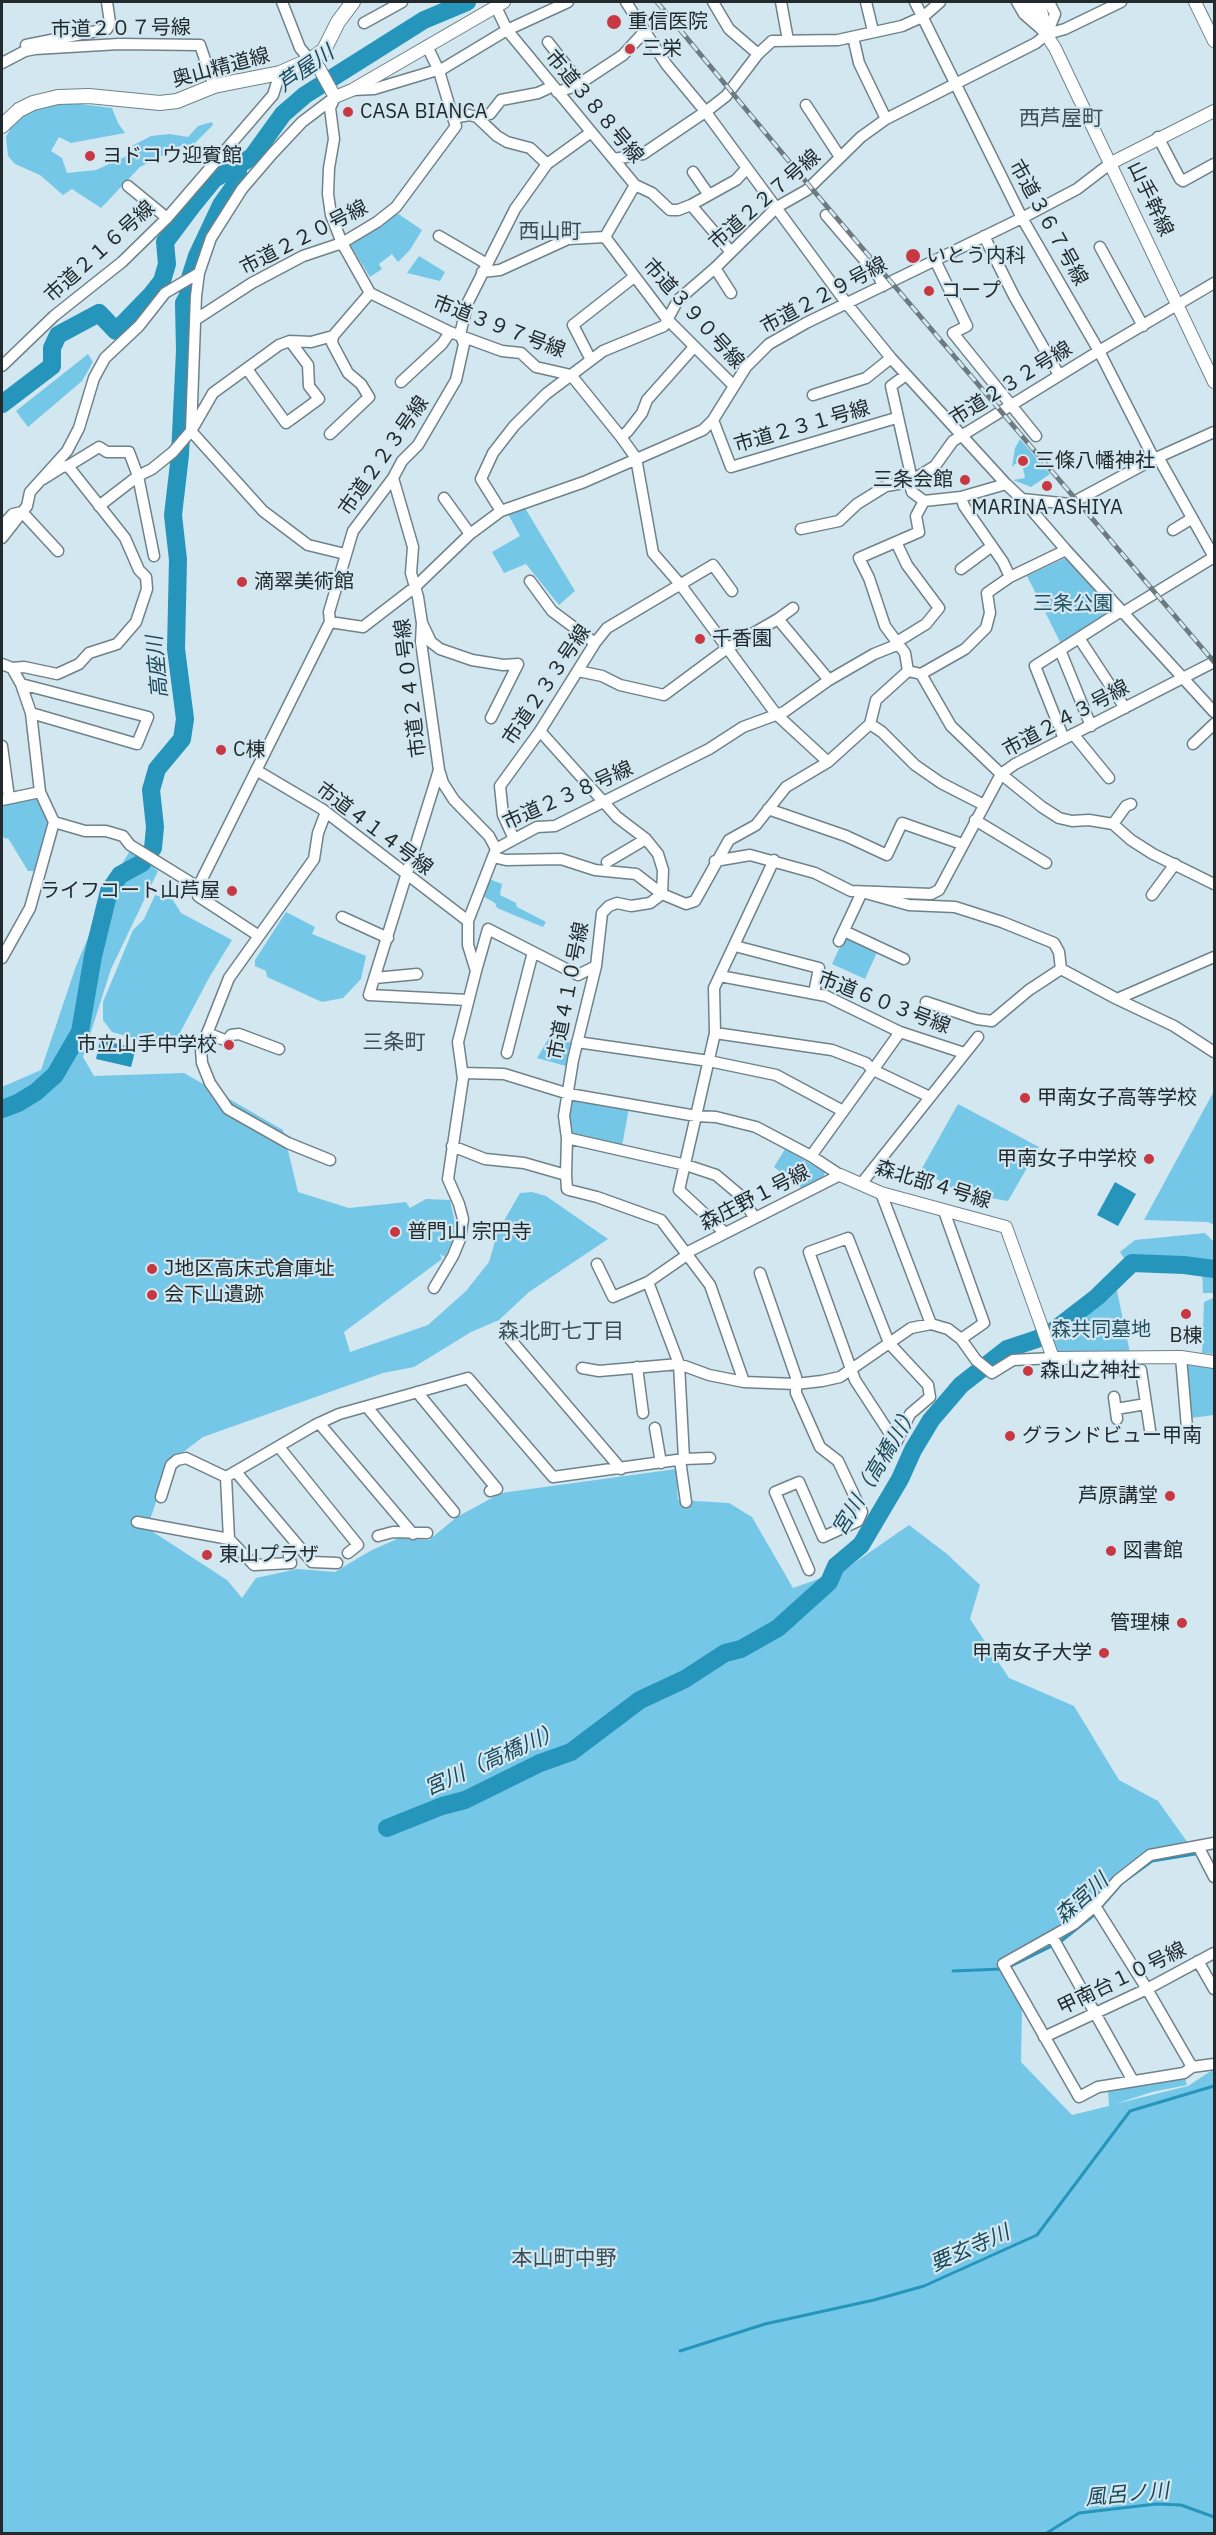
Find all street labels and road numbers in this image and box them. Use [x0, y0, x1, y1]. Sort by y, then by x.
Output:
street label: 市道２０７号線 [51, 16, 191, 42]
street label: 奥山精道線 [170, 43, 272, 93]
street label: 市道３８８号線 [540, 46, 648, 168]
street label: 市道２２７号線 [704, 145, 826, 255]
street label: 市道３６７号線 [1004, 156, 1092, 290]
street label: 山手幹線 [1122, 158, 1178, 240]
street label: 市道２１６号線 [40, 196, 160, 308]
street label: 市道２２０号線 [236, 196, 372, 280]
street label: 市道２２９号線 [757, 253, 891, 339]
street label: 市道３９０号線 [637, 254, 749, 374]
street label: 市道３９７号線 [429, 291, 569, 363]
street label: 市道２３２号線 [945, 337, 1077, 431]
street label: 市道２２３号線 [334, 392, 434, 520]
street label: 市道２３１号線 [731, 396, 873, 458]
street label: 市道２４０号線 [391, 617, 431, 759]
street label: 市道２３３号線 [498, 620, 596, 750]
street label: 市道２４３号線 [999, 676, 1133, 762]
street label: 市道２３８号線 [499, 757, 637, 835]
street label: 市道４１４号線 [311, 777, 437, 881]
street label: 市道４１０号線 [544, 920, 594, 1062]
street label: 市道６０３号線 [814, 967, 954, 1039]
street label: 森北部４号線 [872, 1156, 994, 1214]
street label: 森庄野１号線 [696, 1160, 814, 1236]
street label: 甲南台１０号線 [1054, 1938, 1190, 2020]

